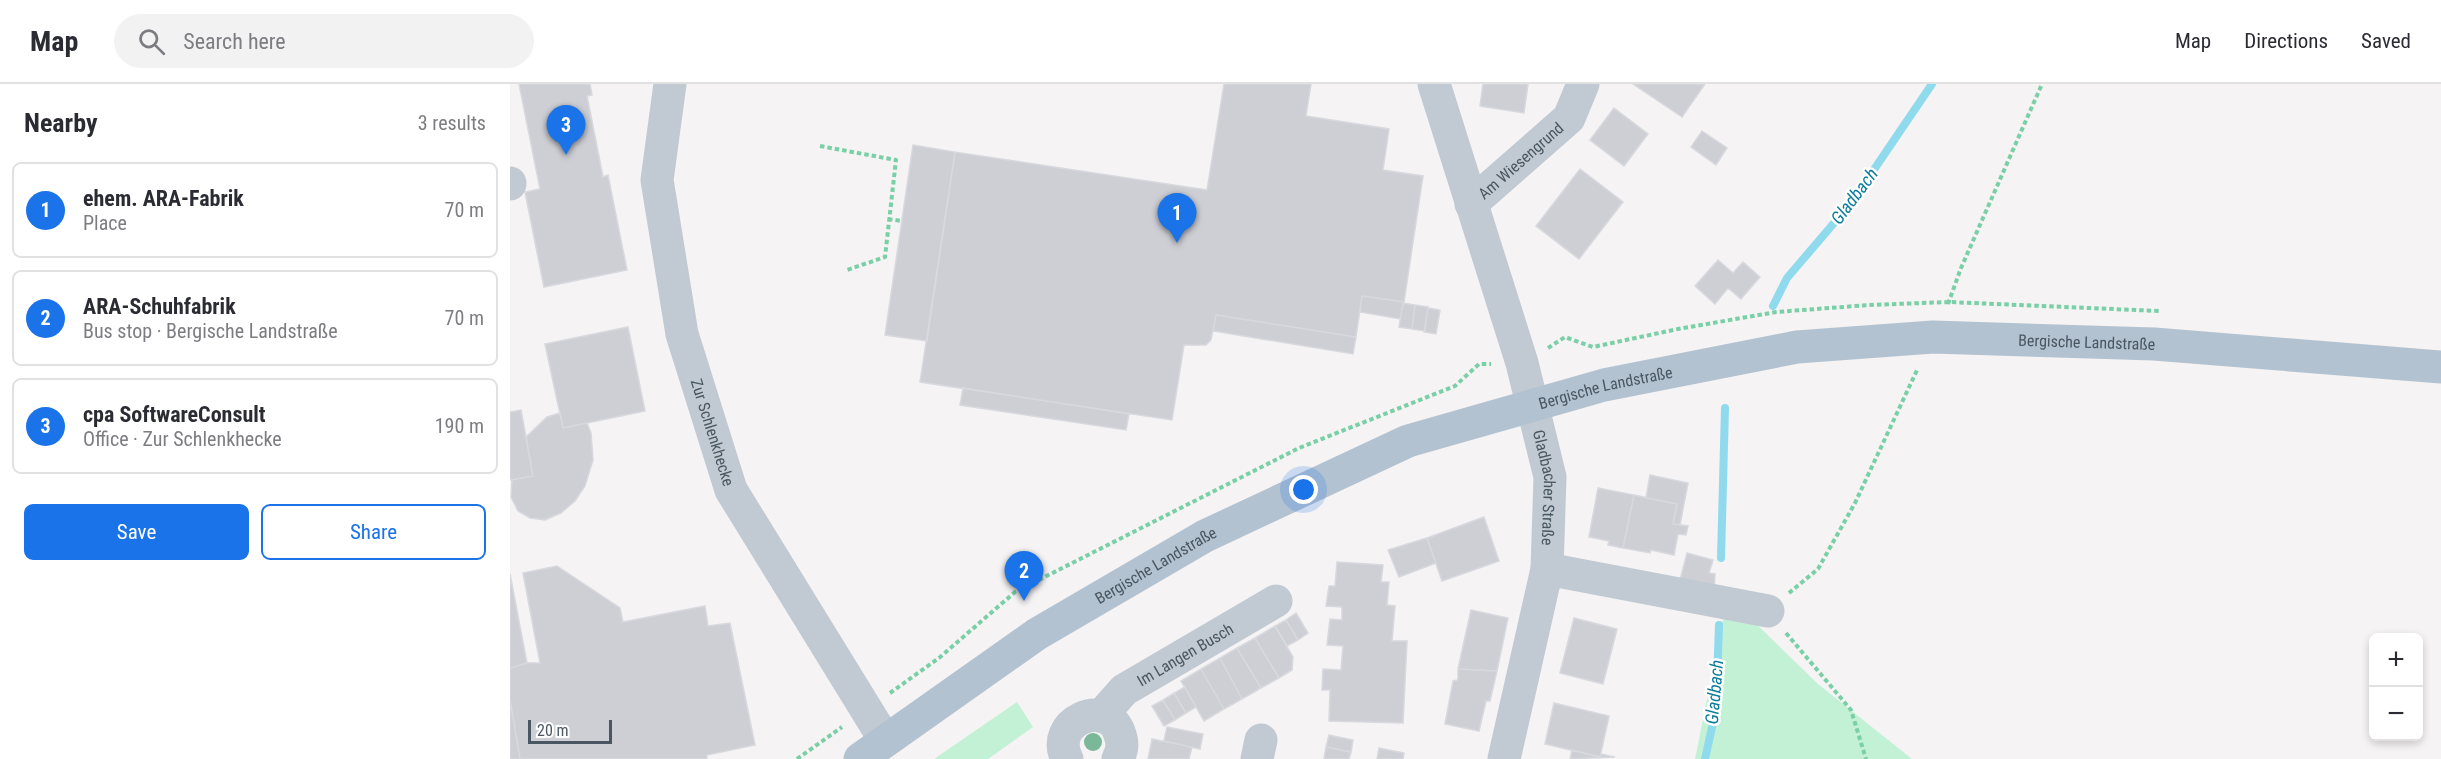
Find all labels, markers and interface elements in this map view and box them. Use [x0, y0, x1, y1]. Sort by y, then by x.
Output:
search box [114, 14, 534, 68]
text: Map [30, 25, 78, 58]
icon: search [135, 25, 168, 58]
text: Search here [183, 29, 286, 54]
text: Map [2175, 29, 2211, 53]
text: Directions [2244, 29, 2328, 53]
text: Saved [2361, 29, 2411, 53]
pin: 3 [546, 106, 586, 155]
text: Nearby [24, 108, 98, 138]
text: 3 results [418, 111, 486, 135]
street label: Am Wiesengrund [1474, 118, 1567, 203]
water label: Gladbach [1826, 164, 1882, 228]
text: ehem. ARA-Fabrik [83, 186, 244, 211]
pin: 1 [1158, 194, 1196, 243]
text: 1 [40, 198, 51, 222]
text: 70 m [445, 198, 484, 222]
text: Place [83, 211, 127, 235]
text: ARA-Schuhfabrik [83, 294, 236, 319]
text: 2 [40, 306, 51, 330]
text: 70 m [445, 306, 484, 330]
text: Bus stop · Bergische Landstraße [83, 319, 338, 343]
street label: Bergische Landstraße [2018, 330, 2156, 354]
street label: Bergische Landstraße [1536, 362, 1674, 413]
street label: Zur Schlenkhecke [687, 376, 739, 488]
text: cpa SoftwareConsult [83, 402, 266, 427]
text: 3 [40, 414, 51, 438]
text: 190 m [435, 414, 484, 438]
text: Office · Zur Schlenkhecke [83, 427, 282, 451]
street label: Gladbacher Straße [1529, 428, 1560, 546]
your location [1289, 475, 1318, 504]
button: Save [24, 504, 249, 560]
button: Share [261, 504, 486, 560]
street label: Bergische Landstraße [1092, 523, 1219, 608]
pin: 2 [1004, 552, 1044, 601]
street label: Im Langen Busch [1133, 619, 1237, 690]
map controls [2369, 633, 2423, 741]
button: + [2369, 633, 2423, 687]
water label: Gladbach [1701, 659, 1727, 725]
button: − [2369, 687, 2423, 741]
scale bar [528, 717, 612, 744]
text: 20 m [537, 721, 569, 740]

